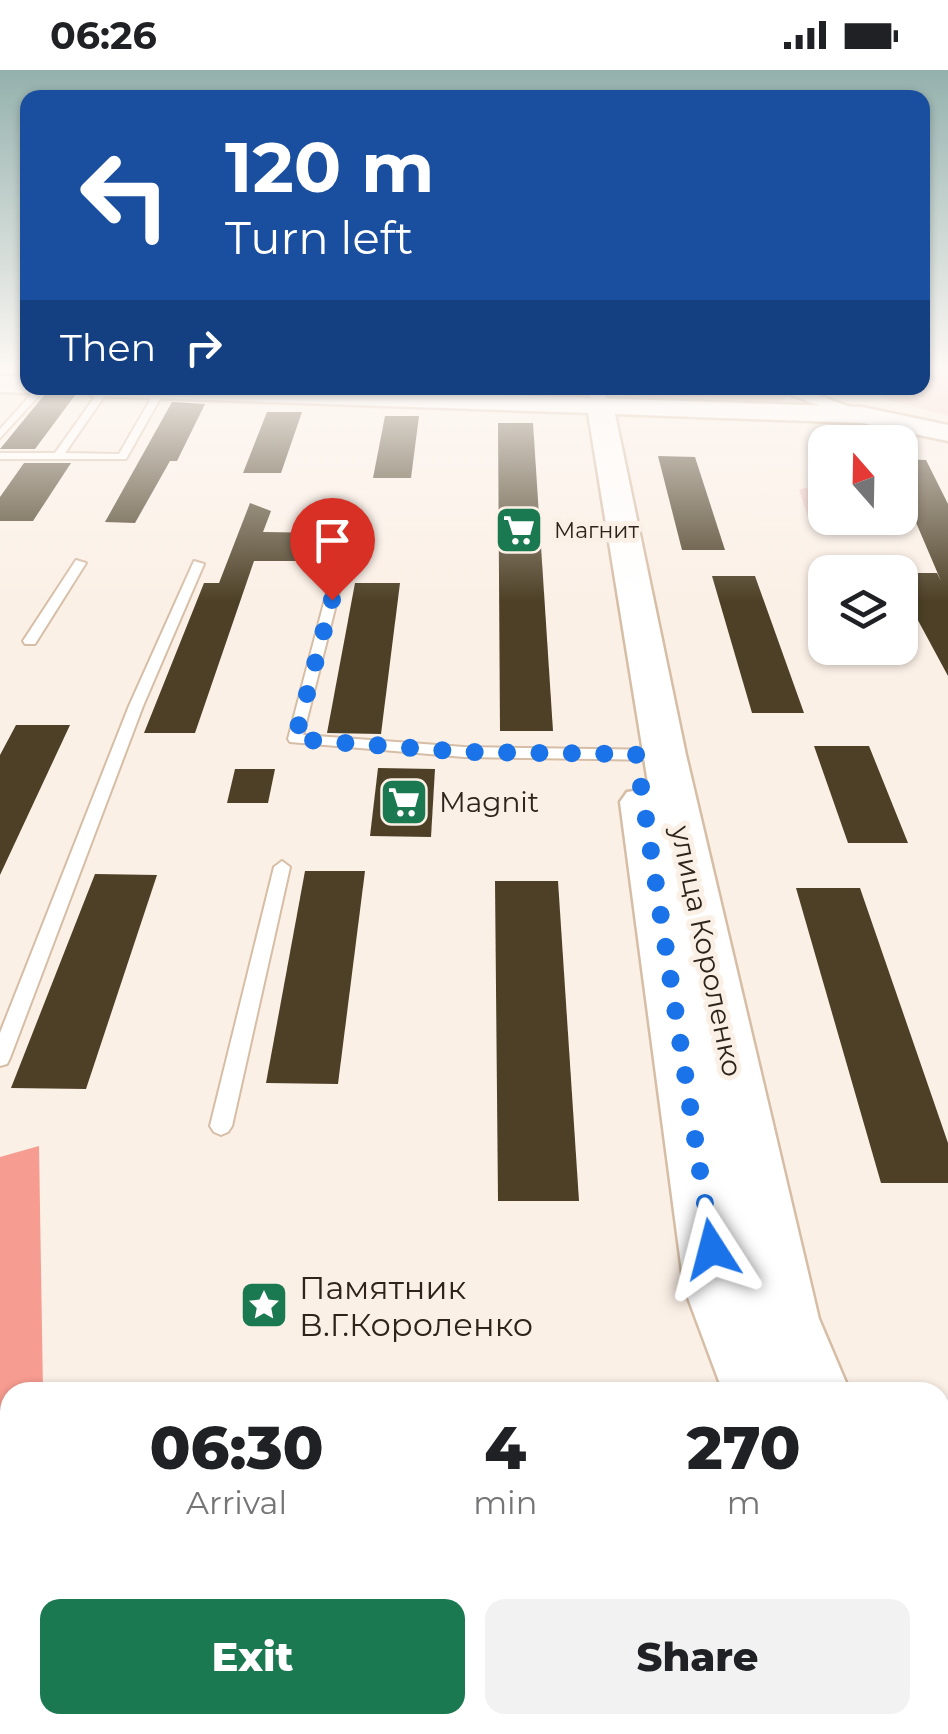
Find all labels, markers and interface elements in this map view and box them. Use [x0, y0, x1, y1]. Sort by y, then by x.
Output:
text: 06:26 [50, 12, 157, 59]
text: 120 m [225, 124, 435, 210]
icon: left [60, 130, 190, 260]
text: Turn left [225, 210, 413, 265]
icon: right [176, 320, 231, 375]
text: Then [60, 324, 156, 371]
north arrow [808, 425, 918, 535]
map controls [808, 425, 918, 665]
pin [290, 498, 375, 601]
supermarket icon: Магнит [493, 504, 545, 556]
icon: arrive [305, 513, 360, 568]
place label: Магнит [554, 517, 639, 544]
button: layers [808, 555, 918, 665]
supermarket icon: Magnit [378, 776, 430, 828]
place label: Magnit [439, 785, 539, 819]
street label: улица Короленко [664, 821, 750, 1080]
position arrow [660, 1197, 764, 1301]
place label: Памятник В.Г.Короленко [299, 1268, 533, 1344]
place icon: Памятник В.Г.Короленко [238, 1279, 290, 1331]
text: 06:30 [149, 1411, 324, 1484]
text: 4 [484, 1411, 526, 1484]
text: 270 [687, 1411, 801, 1484]
text: Arrival [186, 1483, 287, 1522]
text: min [473, 1483, 537, 1522]
text: m [727, 1483, 761, 1522]
button: Exit [40, 1599, 465, 1714]
button: Share [485, 1599, 910, 1714]

